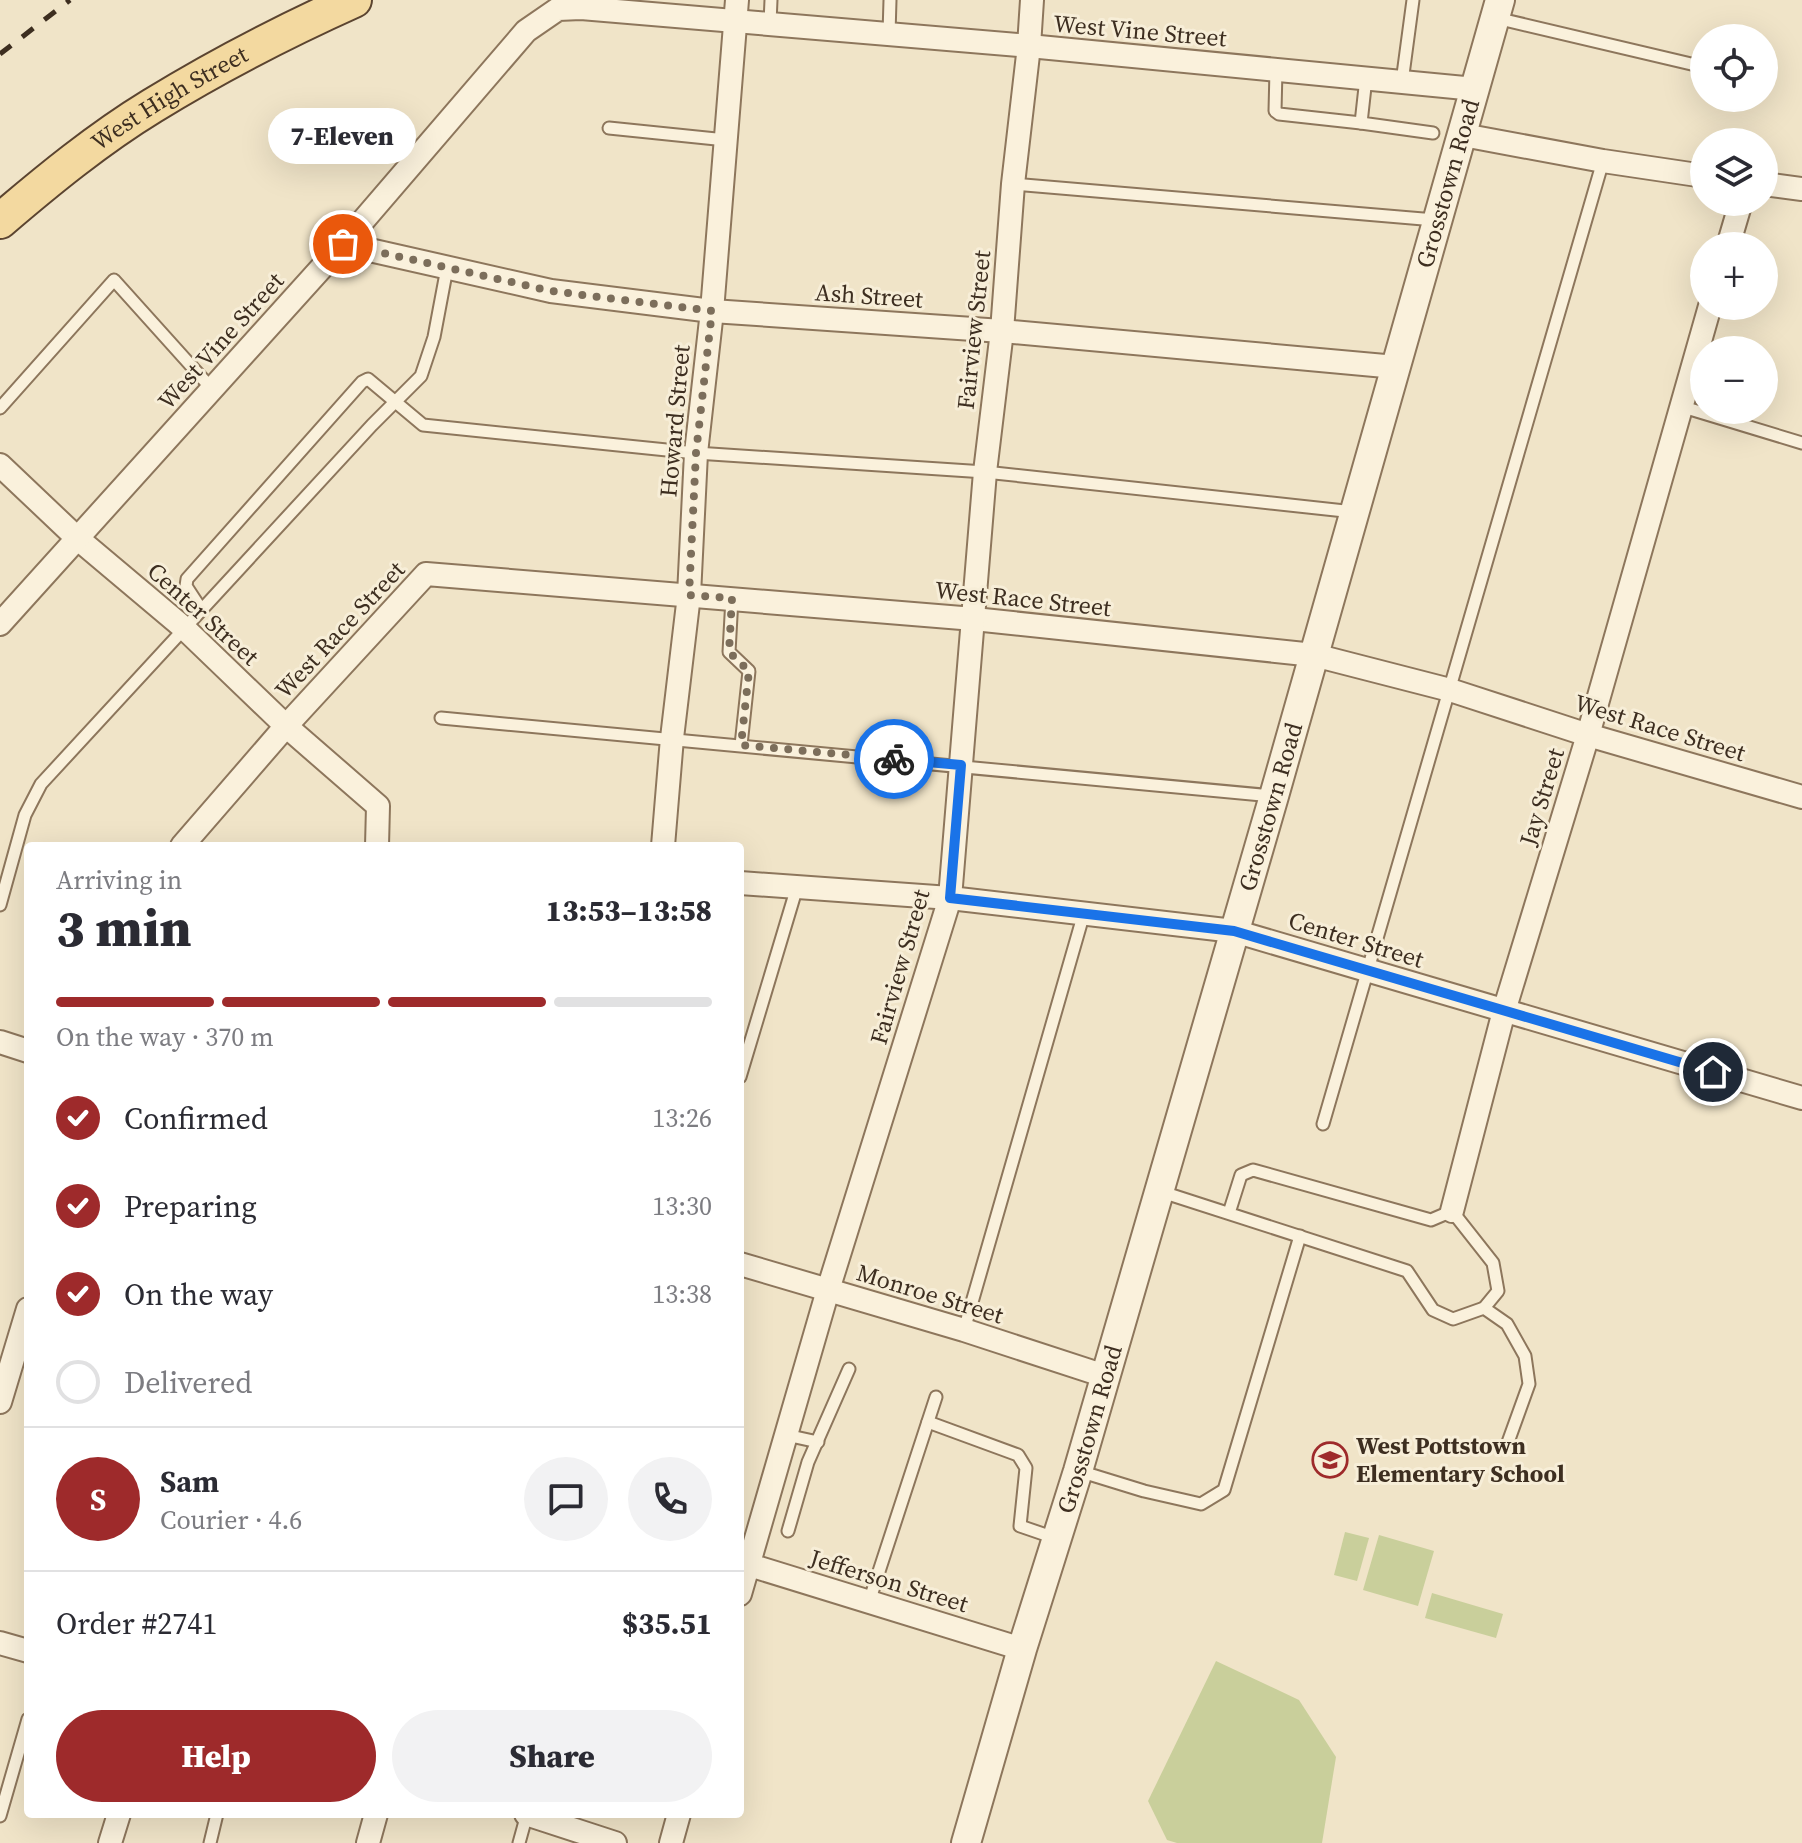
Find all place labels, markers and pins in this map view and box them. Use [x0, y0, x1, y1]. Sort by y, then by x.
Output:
callout: 7-Eleven [269, 108, 417, 164]
pin [309, 210, 377, 278]
pin [1679, 1038, 1747, 1106]
place label: West Pottstown Elementary School [1356, 1429, 1565, 1490]
school or university icon: West Pottstown Elementary School [1311, 1441, 1349, 1479]

